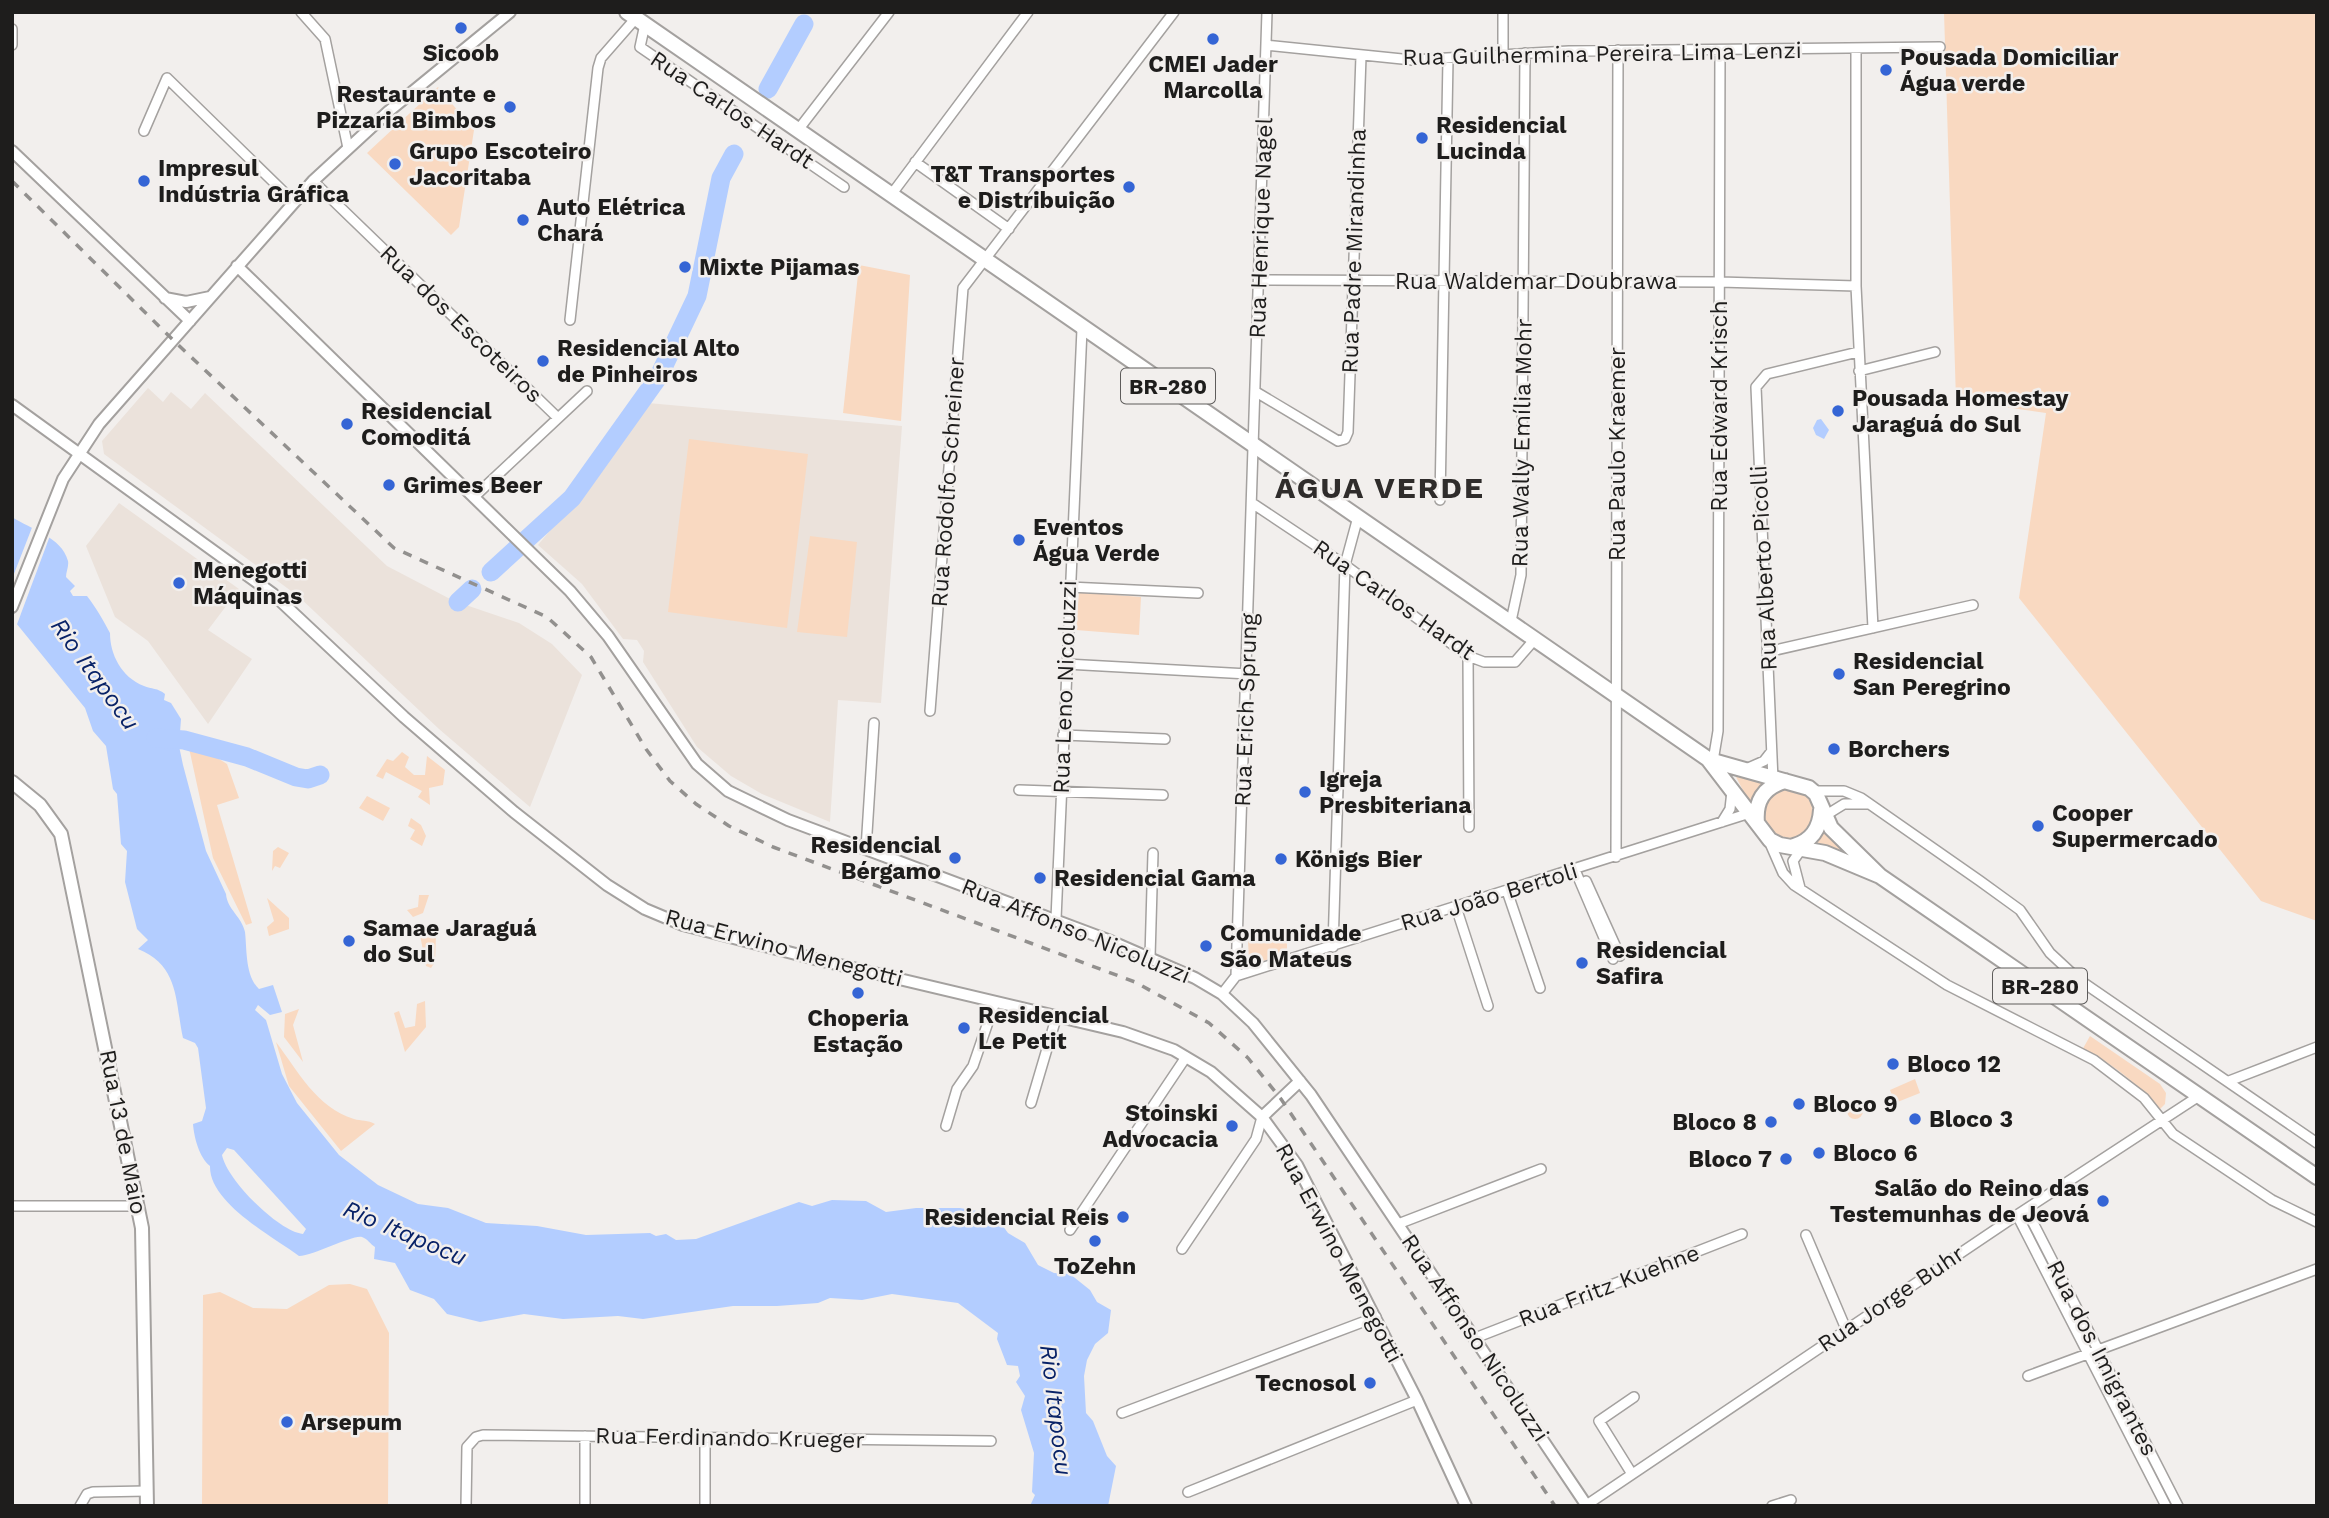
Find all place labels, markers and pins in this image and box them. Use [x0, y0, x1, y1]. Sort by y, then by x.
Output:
marker: Sicoob [453, 20, 469, 36]
marker: CMEI Jader Marcolla [1205, 31, 1221, 47]
place label: Sicoob [423, 40, 499, 67]
place label: Pousada Domiciliar Água verde [1900, 44, 2119, 97]
place label: CMEI Jader Marcolla [1148, 51, 1278, 104]
marker: Pousada Domiciliar Água verde [1878, 62, 1894, 78]
place label: Restaurante e Pizzaria Bimbos [316, 81, 496, 134]
marker: Restaurante e Pizzaria Bimbos [502, 99, 518, 115]
place label: Residencial Lucinda [1436, 112, 1567, 165]
marker: Residencial Lucinda [1414, 130, 1430, 146]
place label: Grupo Escoteiro Jacoritaba [409, 138, 592, 191]
place label: Impresul Indústria Gráfica [158, 155, 350, 208]
marker: Grupo Escoteiro Jacoritaba [387, 156, 403, 172]
place label: T&T Transportes e Distribuição [930, 161, 1115, 214]
marker: Impresul Indústria Gráfica [136, 173, 152, 189]
marker: T&T Transportes e Distribuição [1121, 179, 1137, 195]
place label: Auto Elétrica Chará [537, 194, 686, 247]
marker: Auto Elétrica Chará [515, 212, 531, 228]
place label: Mixte Pijamas [699, 254, 859, 281]
marker: Mixte Pijamas [677, 259, 693, 275]
place label: Residencial Alto de Pinheiros [557, 335, 740, 388]
marker: Residencial Alto de Pinheiros [535, 353, 551, 369]
place label: Pousada Homestay Jaraguá do Sul [1852, 385, 2068, 438]
place label: Residencial Comoditá [361, 398, 492, 451]
marker: Pousada Homestay Jaraguá do Sul [1830, 403, 1846, 419]
marker: Residencial Comoditá [339, 416, 355, 432]
place label: Grimes Beer [403, 472, 542, 499]
marker: Grimes Beer [381, 477, 397, 493]
place label: Eventos Água Verde [1033, 514, 1160, 567]
marker: Eventos Água Verde [1011, 532, 1027, 548]
place label: Menegotti Máquinas [193, 557, 307, 610]
marker: Menegotti Máquinas [171, 575, 187, 591]
place label: Residencial San Peregrino [1853, 648, 2011, 701]
marker: Residencial San Peregrino [1831, 666, 1847, 682]
place label: Borchers [1848, 736, 1950, 763]
marker: Borchers [1826, 741, 1842, 757]
place label: Igreja Presbiteriana [1319, 766, 1472, 819]
marker: Igreja Presbiteriana [1297, 784, 1313, 800]
place label: Cooper Supermercado [2052, 800, 2218, 853]
marker: Cooper Supermercado [2030, 818, 2046, 834]
place label: Residencial Bérgamo [810, 832, 941, 885]
place label: Königs Bier [1295, 846, 1422, 873]
marker: Residencial Bérgamo [947, 850, 963, 866]
marker: Königs Bier [1273, 851, 1289, 867]
place label: Residencial Gama [1054, 865, 1256, 892]
marker: Residencial Gama [1032, 870, 1048, 886]
place label: Samae Jaraguá do Sul [363, 915, 537, 968]
place label: Comunidade São Mateus [1220, 920, 1362, 973]
marker: Samae Jaraguá do Sul [341, 933, 357, 949]
place label: Residencial Safira [1596, 937, 1727, 990]
marker: Comunidade São Mateus [1198, 938, 1214, 954]
marker: Residencial Safira [1574, 955, 1590, 971]
marker: Choperia Estação [850, 985, 866, 1001]
place label: Residencial Le Petit [978, 1002, 1109, 1055]
place label: Choperia Estação [807, 1005, 909, 1058]
marker: Residencial Le Petit [956, 1020, 972, 1036]
place label: Bloco 12 [1907, 1051, 2001, 1078]
marker: Bloco 12 [1885, 1056, 1901, 1072]
place label: Bloco 9 [1813, 1091, 1898, 1118]
marker: Bloco 9 [1791, 1096, 1807, 1112]
place label: Stoinski Advocacia [1103, 1100, 1219, 1153]
place label: Bloco 3 [1929, 1106, 2013, 1133]
place label: Bloco 8 [1672, 1109, 1757, 1136]
marker: Bloco 3 [1907, 1111, 1923, 1127]
marker: Bloco 8 [1763, 1114, 1779, 1130]
marker: Stoinski Advocacia [1224, 1118, 1240, 1134]
place label: Bloco 6 [1833, 1140, 1918, 1167]
marker: Bloco 6 [1811, 1145, 1827, 1161]
place label: Bloco 7 [1688, 1146, 1772, 1173]
marker: Bloco 7 [1778, 1151, 1794, 1167]
place label: Salão do Reino das Testemunhas de Jeová [1830, 1175, 2090, 1228]
marker: Salão do Reino das Testemunhas de Jeová [2095, 1193, 2111, 1209]
place label: Residencial Reis [924, 1204, 1109, 1231]
marker: Residencial Reis [1115, 1209, 1131, 1225]
marker: ToZehn [1087, 1233, 1103, 1249]
place label: ToZehn [1054, 1253, 1136, 1280]
place label: Tecnosol [1255, 1370, 1356, 1397]
marker: Tecnosol [1362, 1375, 1378, 1391]
place label: Arsepum [301, 1409, 402, 1436]
marker: Arsepum [279, 1414, 295, 1430]

